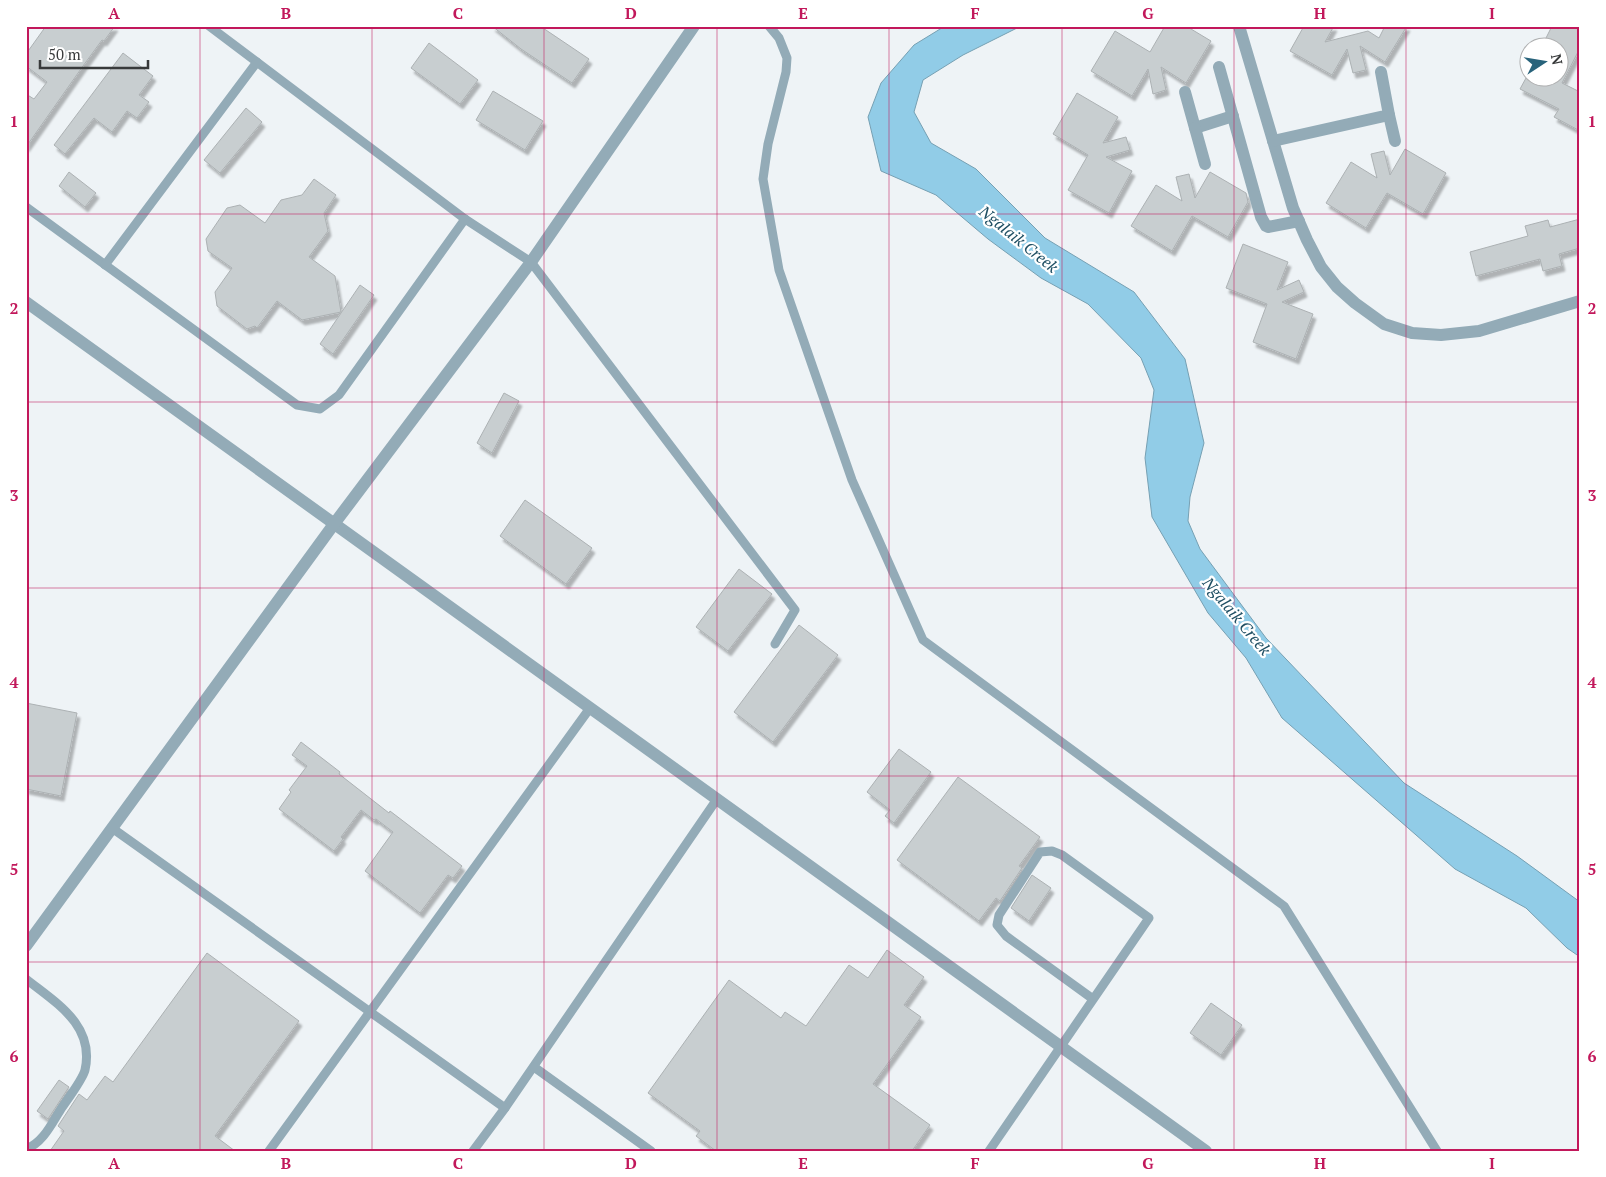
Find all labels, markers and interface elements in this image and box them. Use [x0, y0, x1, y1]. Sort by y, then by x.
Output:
text: A [108, 2, 120, 24]
text: B [281, 2, 291, 24]
text: C [453, 2, 463, 24]
text: D [625, 2, 637, 24]
text: E [798, 2, 808, 24]
text: F [970, 2, 980, 24]
text: G [1142, 2, 1154, 24]
text: H [1314, 2, 1326, 24]
text: I [1489, 2, 1495, 24]
scale bar [40, 38, 148, 70]
north arrow [1518, 38, 1568, 88]
text: 50 m [48, 44, 81, 64]
text: N [1547, 52, 1568, 67]
text: 1 [9, 110, 19, 132]
text: 1 [1587, 110, 1597, 132]
water label: Ngalaik Creek [974, 200, 1063, 278]
text: 2 [9, 297, 19, 319]
text: 2 [1587, 297, 1597, 319]
text: 3 [9, 484, 19, 506]
text: 3 [1587, 484, 1597, 506]
water label: Ngalaik Creek [1197, 572, 1276, 660]
text: 4 [9, 671, 19, 693]
text: 4 [1587, 671, 1597, 693]
text: 5 [9, 858, 19, 880]
text: 5 [1587, 858, 1597, 880]
text: 6 [9, 1045, 19, 1067]
text: 6 [1587, 1045, 1597, 1067]
text: A [108, 1152, 120, 1174]
text: B [281, 1152, 291, 1174]
text: C [453, 1152, 463, 1174]
text: D [625, 1152, 637, 1174]
text: E [798, 1152, 808, 1174]
text: F [970, 1152, 980, 1174]
text: G [1142, 1152, 1154, 1174]
text: H [1314, 1152, 1326, 1174]
text: I [1489, 1152, 1495, 1174]

